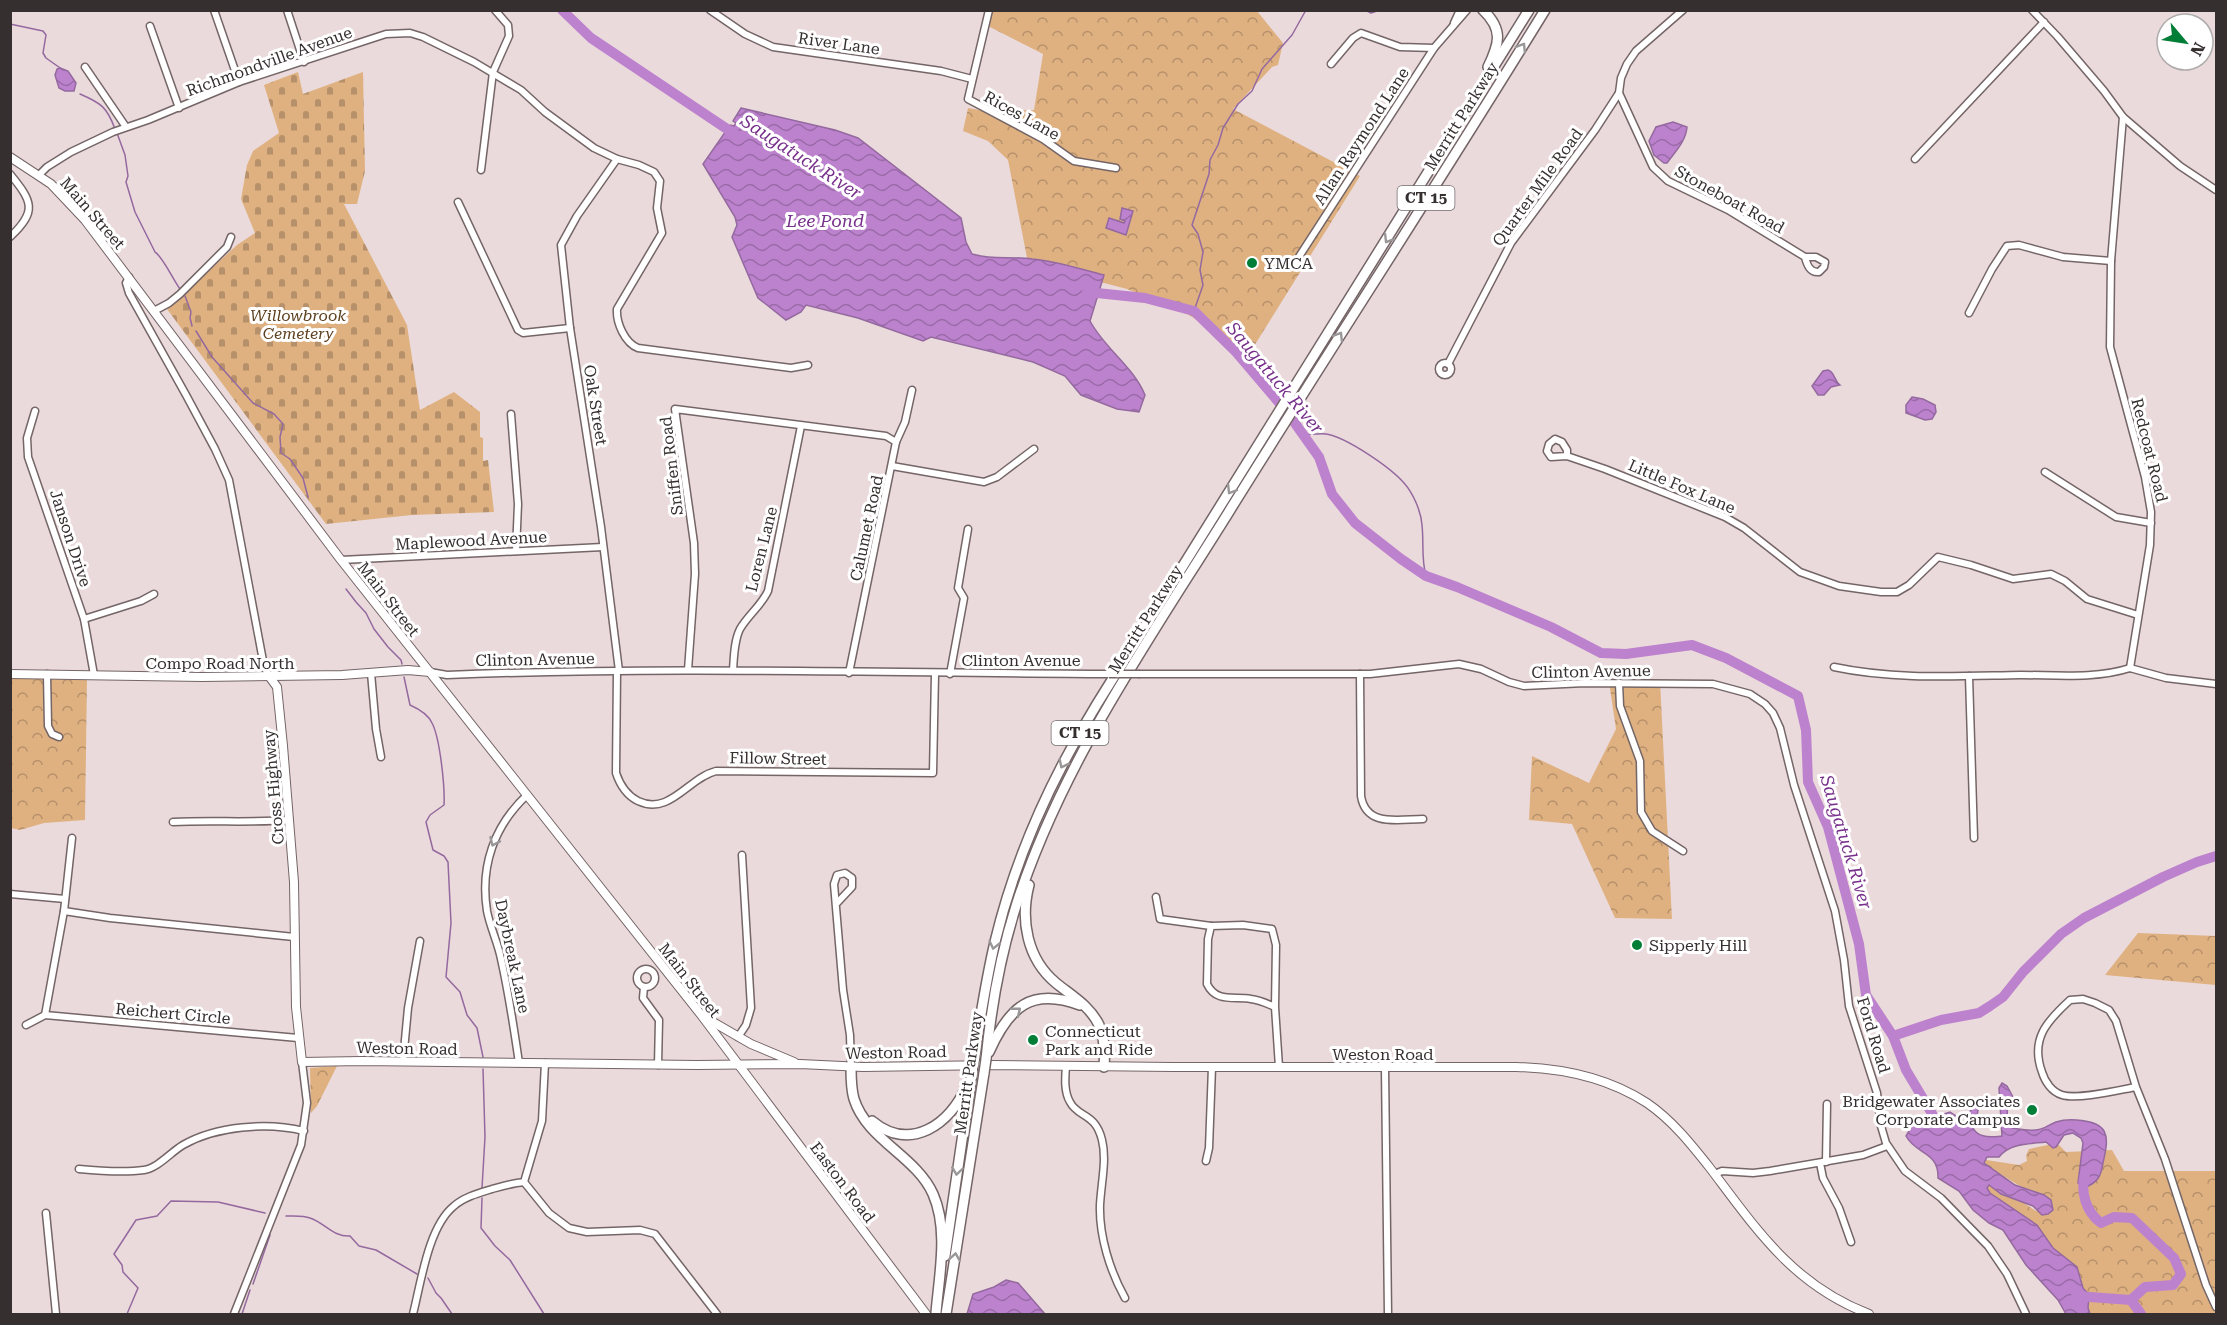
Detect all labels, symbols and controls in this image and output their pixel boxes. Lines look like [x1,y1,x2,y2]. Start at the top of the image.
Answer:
north arrow [2155,12,2215,72]
street label: Richmondville Avenue [184,23,355,100]
street label: River Lane [797,28,881,59]
text: N [2186,39,2209,59]
one-way arrow [1515,43,1526,54]
street label: Merritt Parkway [1420,58,1503,174]
street label: Allan Raymond Lane [1310,64,1413,209]
street label: Rices Lane [981,87,1063,144]
water label: Saugatuck River [736,109,866,204]
street label: Quarter Mile Road [1488,125,1586,250]
street label: Stoneboat Road [1672,161,1788,237]
street label: Main Street [56,173,129,253]
road number: CT 15 [1398,186,1454,210]
water label: Lee Pond [785,210,864,231]
one-way arrow [1384,233,1396,243]
place label: YMCA [1264,254,1314,273]
marker: YMCA [1245,256,1259,270]
park label: Willowbrook Cemetery [250,306,346,343]
water label: Saugatuck River [1222,317,1328,438]
one-way arrow [1332,332,1343,343]
street label: Oak Street [580,363,611,447]
street label: Redcoat Road [2127,396,2172,504]
street label: Sniffen Road [656,415,687,516]
street label: Little Fox Lane [1625,455,1738,518]
street label: Calumet Road [846,473,887,583]
one-way arrow [1227,484,1239,494]
street label: Janson Drive [46,487,95,589]
street label: Loren Lane [742,504,781,594]
street label: Maplewood Avenue [395,527,548,554]
street label: Main Street [354,558,424,640]
street label: Merritt Parkway [1104,561,1187,677]
street label: Clinton Avenue [475,649,595,670]
street label: Clinton Avenue [961,651,1081,670]
street label: Compo Road North [145,654,295,673]
street label: Clinton Avenue [1531,661,1651,682]
road number: CT 15 [1052,721,1108,745]
street label: Cross Highway [259,728,288,845]
street label: Fillow Street [729,748,827,769]
one-way arrow [1059,757,1070,768]
water label: Saugatuck River [1816,771,1877,912]
one-way arrow [489,836,501,847]
street label: Daybreak Lane [491,897,534,1015]
place label: Sipperly Hill [1649,936,1747,955]
marker: Sipperly Hill [1630,938,1644,952]
street label: Main Street [655,939,725,1021]
one-way arrow [989,940,1002,950]
street label: Ford Road [1853,995,1894,1076]
street label: Reichert Circle [115,999,232,1028]
one-way arrow [1010,1007,1021,1018]
street label: Merritt Parkway [950,1010,987,1136]
place label: Connecticut Park and Ride [1045,1022,1153,1059]
marker: Connecticut Park and Ride [1026,1033,1040,1047]
street label: Weston Road [356,1038,458,1059]
street label: Weston Road [845,1042,947,1063]
street label: Weston Road [1332,1045,1434,1064]
place label: Bridgewater Associates Corporate Campus [1842,1092,2020,1129]
marker: Bridgewater Associates Corporate Campus [2025,1103,2039,1117]
street label: Easton Road [806,1138,879,1226]
one-way arrow [952,1166,964,1176]
one-way arrow [949,1252,961,1261]

